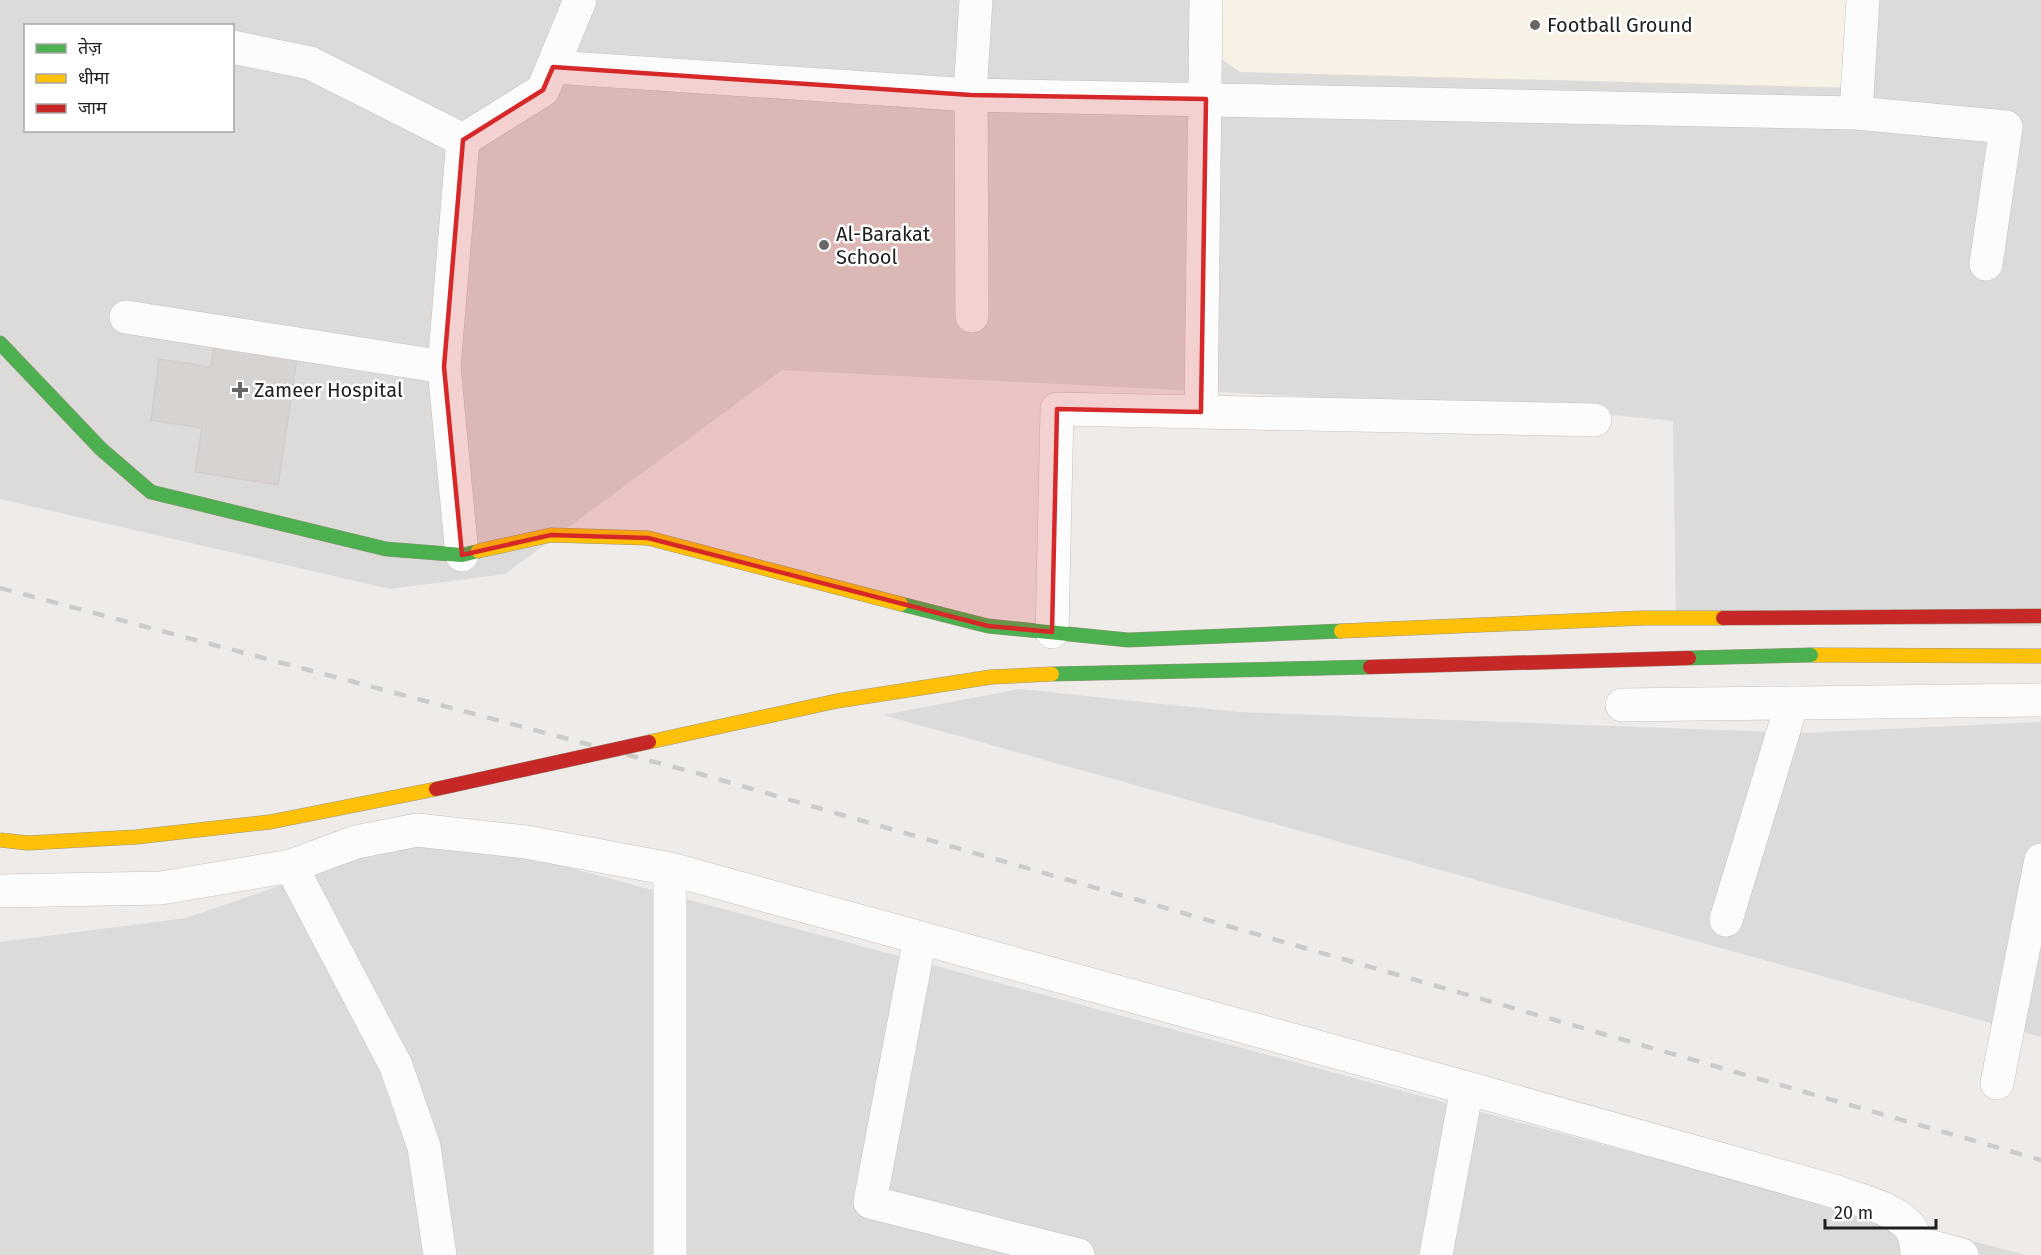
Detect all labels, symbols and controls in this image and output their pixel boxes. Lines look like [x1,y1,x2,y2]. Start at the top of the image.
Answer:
place label: Football Ground [1547,13,1693,37]
marker: Football Ground [1528,18,1542,32]
legend [24,24,234,132]
text: तेज़ [78,37,102,59]
text: धीमा [78,67,109,89]
text: जाम [78,97,108,119]
place label: Al-Barakat School [836,222,931,269]
marker: Al-Barakat School [817,238,831,252]
place label: Zameer Hospital [254,378,403,402]
marker: Zameer Hospital [231,381,249,399]
scale bar [1825,1192,1936,1230]
text: 20 m [1834,1202,1873,1224]

